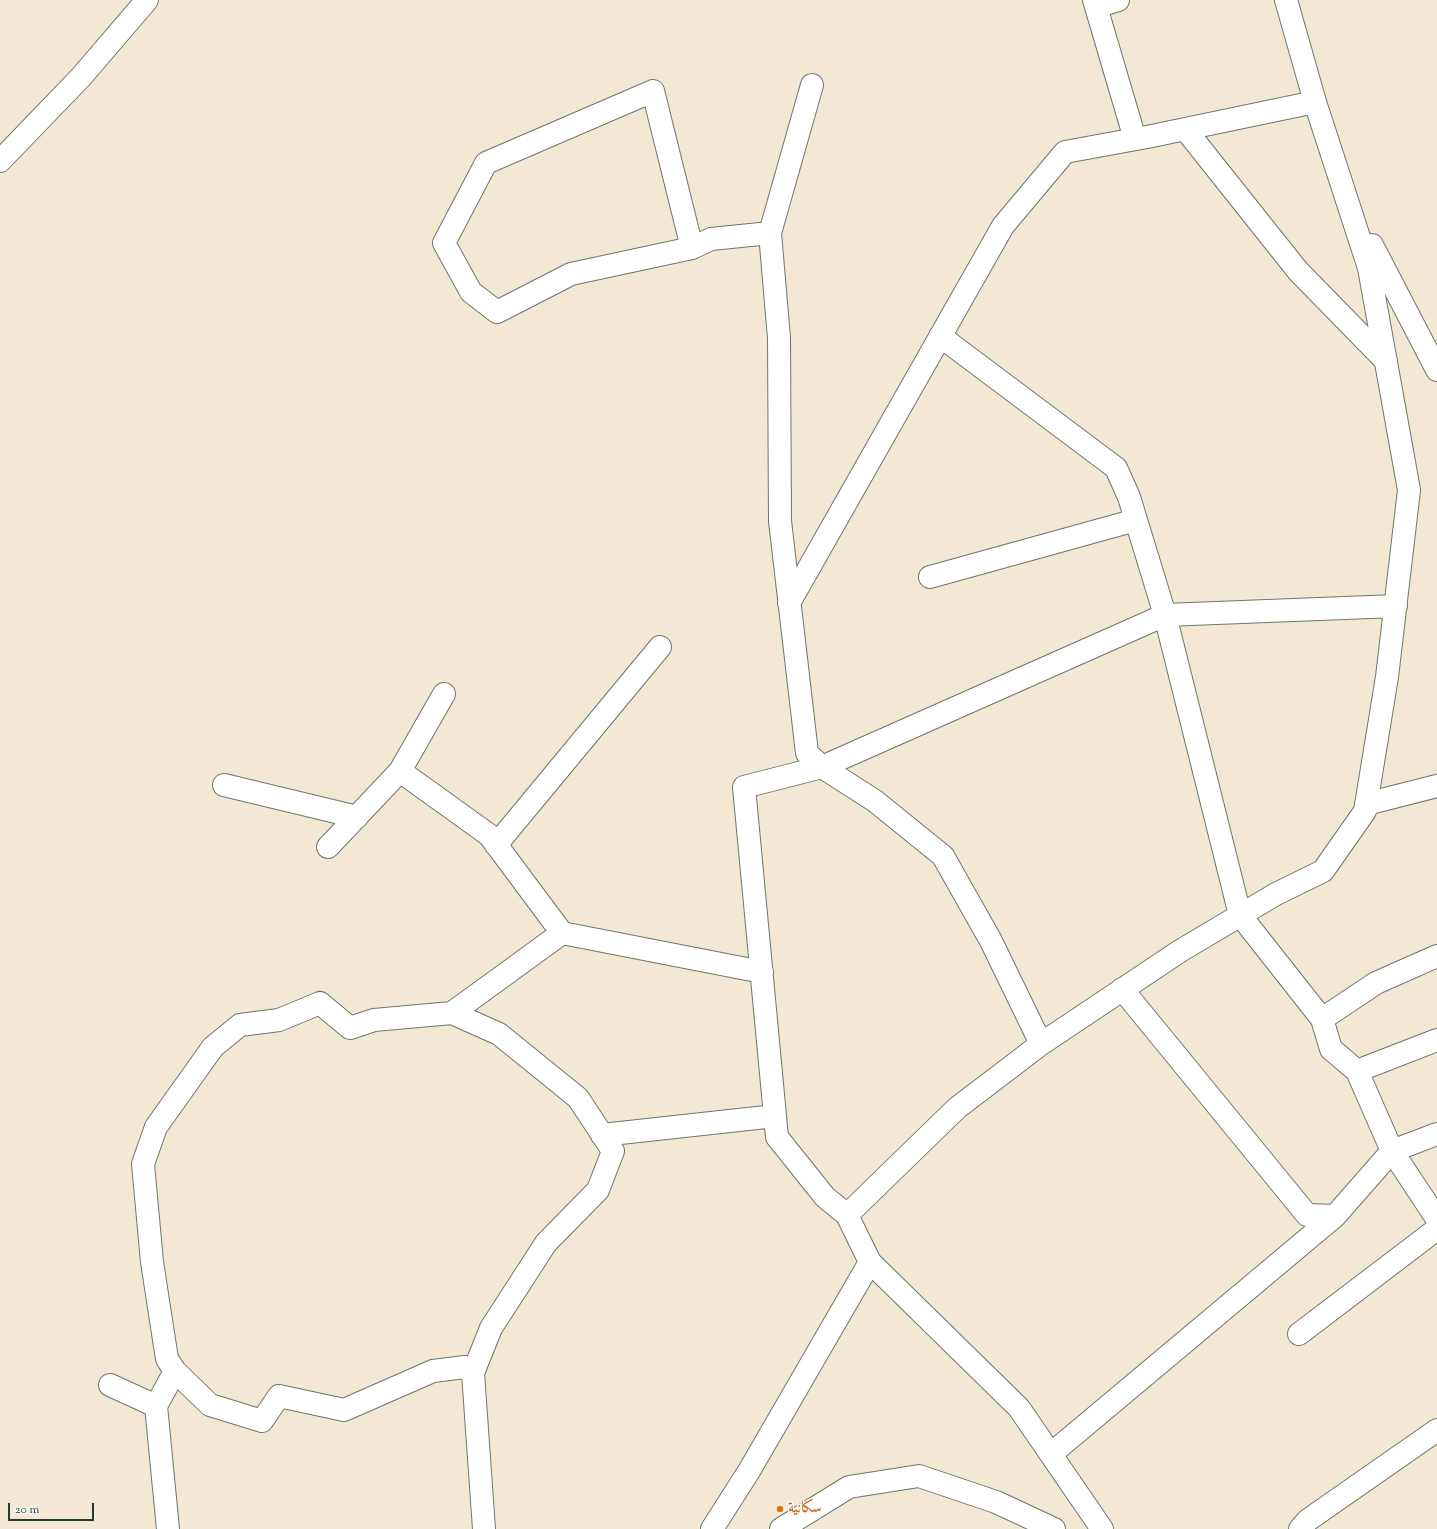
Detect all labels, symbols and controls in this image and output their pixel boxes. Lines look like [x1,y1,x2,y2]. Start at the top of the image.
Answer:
scale bar [10,1495,96,1521]
place label: سكانية [788,1499,822,1519]
text: 20 m [15,1501,39,1519]
marker: سكانية [775,1504,785,1514]

